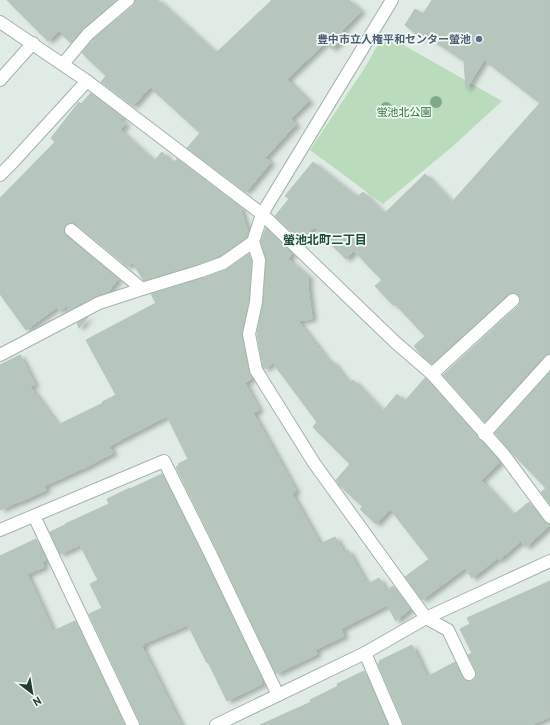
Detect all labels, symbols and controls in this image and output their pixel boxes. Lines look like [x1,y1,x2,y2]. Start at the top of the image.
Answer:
place label: 豊中市立人権平和センター螢池 [317,32,471,46]
marker: 豊中市立人権平和センター螢池 [474,34,484,44]
park label: 蛍池北公園 [377,105,432,119]
district label: 螢池北町二丁目 [283,232,367,247]
north arrow [12,673,52,713]
text: N [30,694,44,709]

